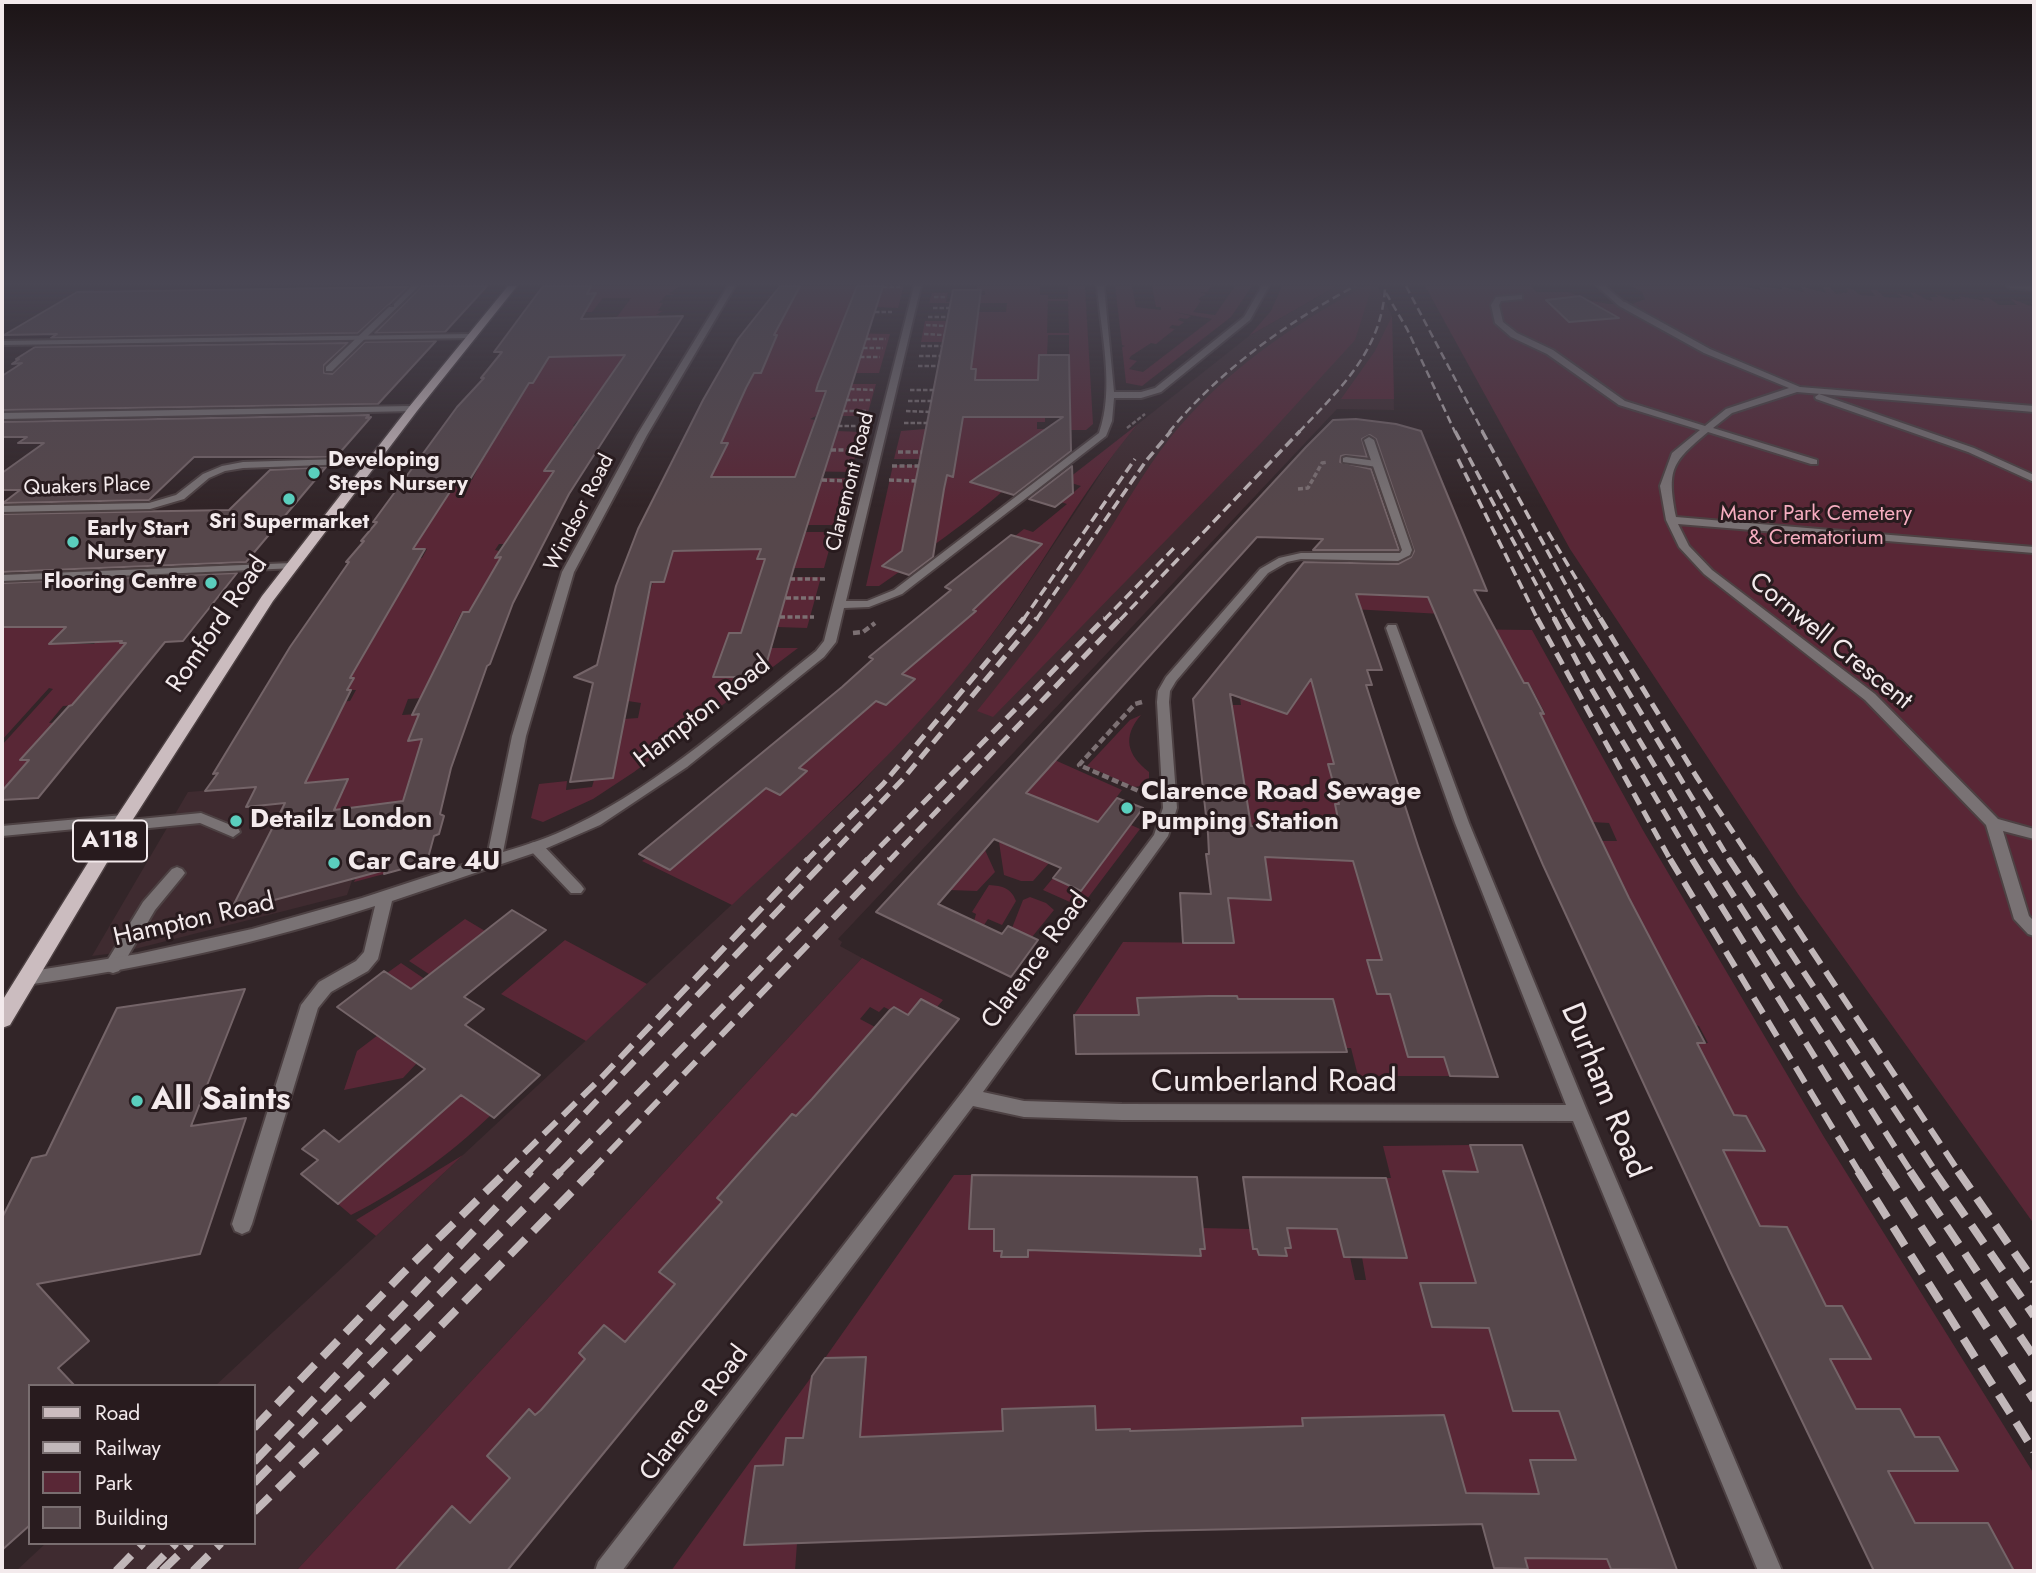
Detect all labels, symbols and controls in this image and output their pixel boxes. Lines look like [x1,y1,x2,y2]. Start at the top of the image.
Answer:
street label: Claremont Road [822,410,880,554]
place label: Developing Steps Nursery [328,448,468,498]
street label: Windsor Road [540,450,620,576]
marker: Developing Steps Nursery [306,465,322,481]
street label: Quakers Place [23,472,151,502]
marker: Sri Supermarket [281,491,297,507]
park label: Manor Park Cemetery & Crematorium [1720,502,1912,552]
place label: Sri Supermarket [209,510,369,536]
place label: Early Start Nursery [87,517,189,567]
marker: Early Start Nursery [65,534,81,550]
street label: Romford Road [161,551,275,699]
street label: Cornwell Crescent [1742,567,1918,717]
place label: Flooring Centre [43,570,197,596]
marker: Flooring Centre [203,575,219,591]
street label: Hampton Road [629,650,777,776]
place label: Clarence Road Sewage Pumping Station [1141,777,1421,838]
marker: Clarence Road Sewage Pumping Station [1119,800,1135,816]
place label: Detailz London [250,805,432,837]
marker: Detailz London [228,813,244,829]
road number: A118 [73,820,147,862]
place label: Car Care 4U [348,847,500,879]
marker: Car Care 4U [326,855,342,871]
street label: Clarence Road [976,886,1096,1036]
street label: Hampton Road [111,887,277,955]
street label: Durham Road [1550,998,1656,1184]
street label: Cumberland Road [1151,1064,1397,1102]
place label: All Saints [151,1082,291,1120]
marker: All Saints [129,1093,145,1109]
street label: Clarence Road [634,1340,756,1488]
legend [28,1384,256,1545]
text: Road [95,1398,140,1428]
text: Railway [95,1433,161,1463]
text: Park [95,1468,132,1498]
text: Building [95,1503,168,1533]

